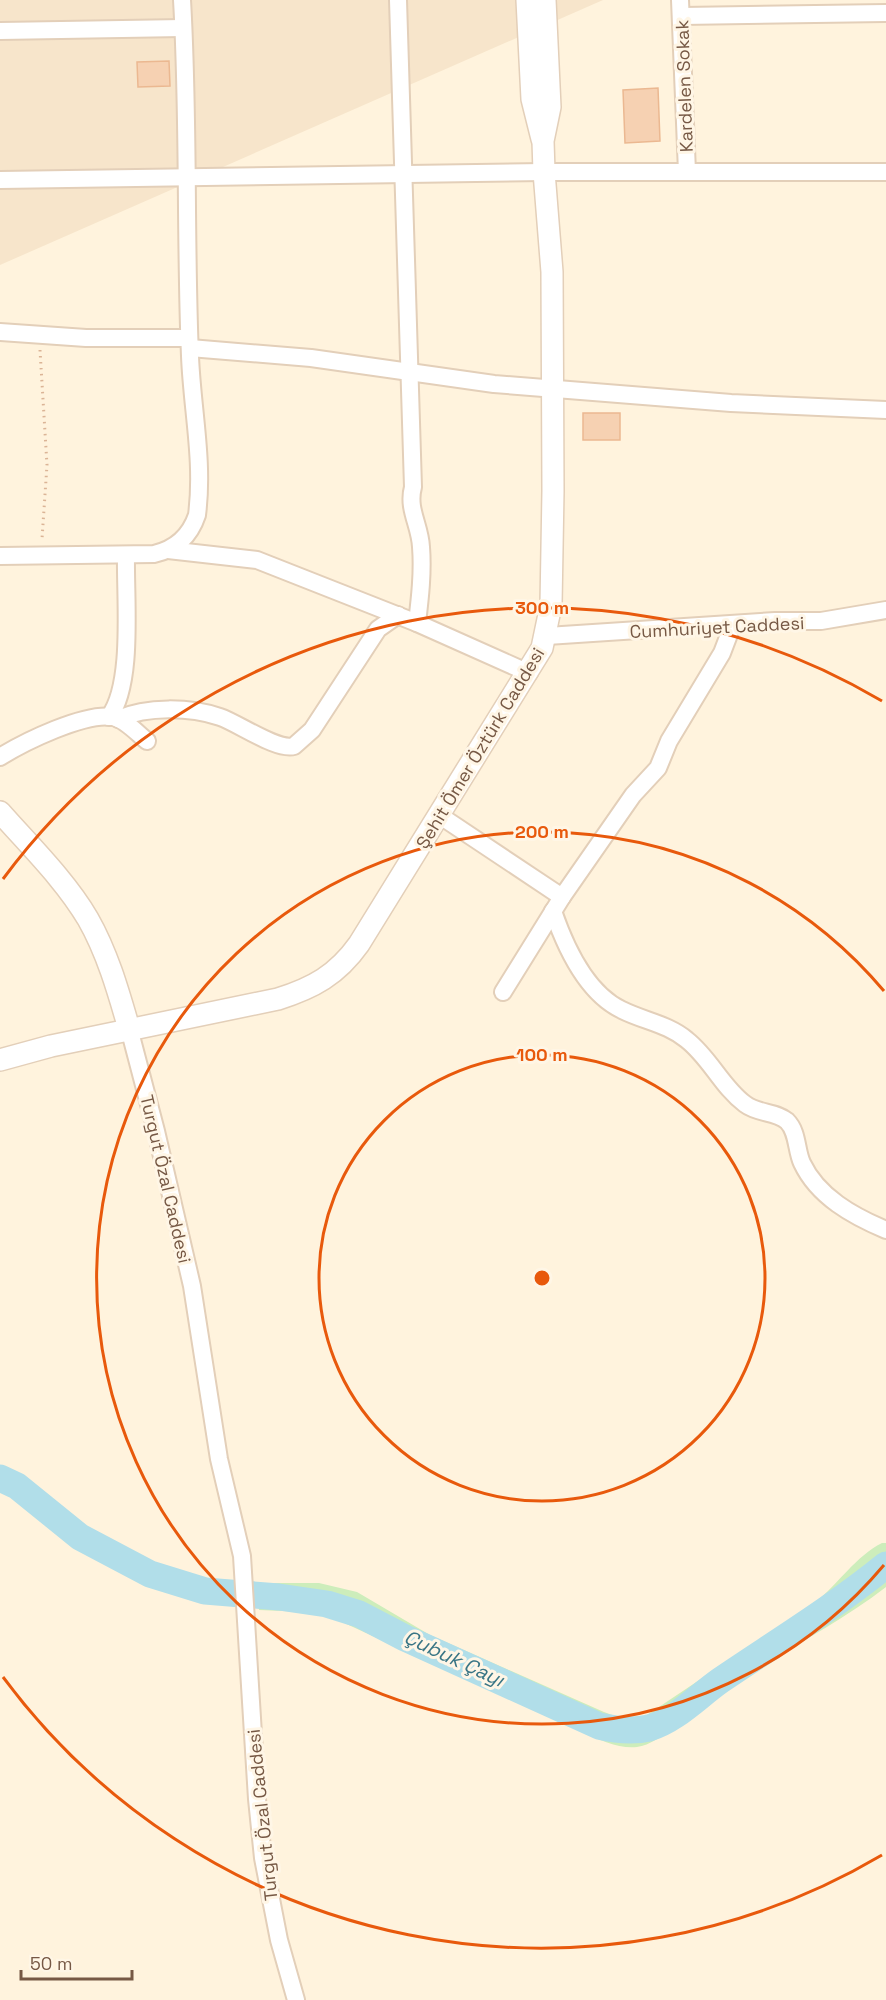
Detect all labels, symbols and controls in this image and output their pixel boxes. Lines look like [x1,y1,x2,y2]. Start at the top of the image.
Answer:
street label: Kardelen Sokak [670,19,698,153]
text: 300 m [515,596,569,619]
street label: Cumhuriyet Caddesi [629,611,805,643]
street label: Şehit Ömer Öztürk Caddesi [411,643,549,853]
text: 200 m [515,820,569,843]
text: 100 m [516,1043,568,1066]
street label: Turgut Özal Caddesi [135,1092,197,1266]
centre of rings [532,1268,552,1288]
water label: Çubuk Çayı [400,1624,509,1693]
street label: Turgut Özal Caddesi [242,1728,282,1902]
scale bar [21,1943,132,1981]
text: 50 m [30,1952,72,1975]

